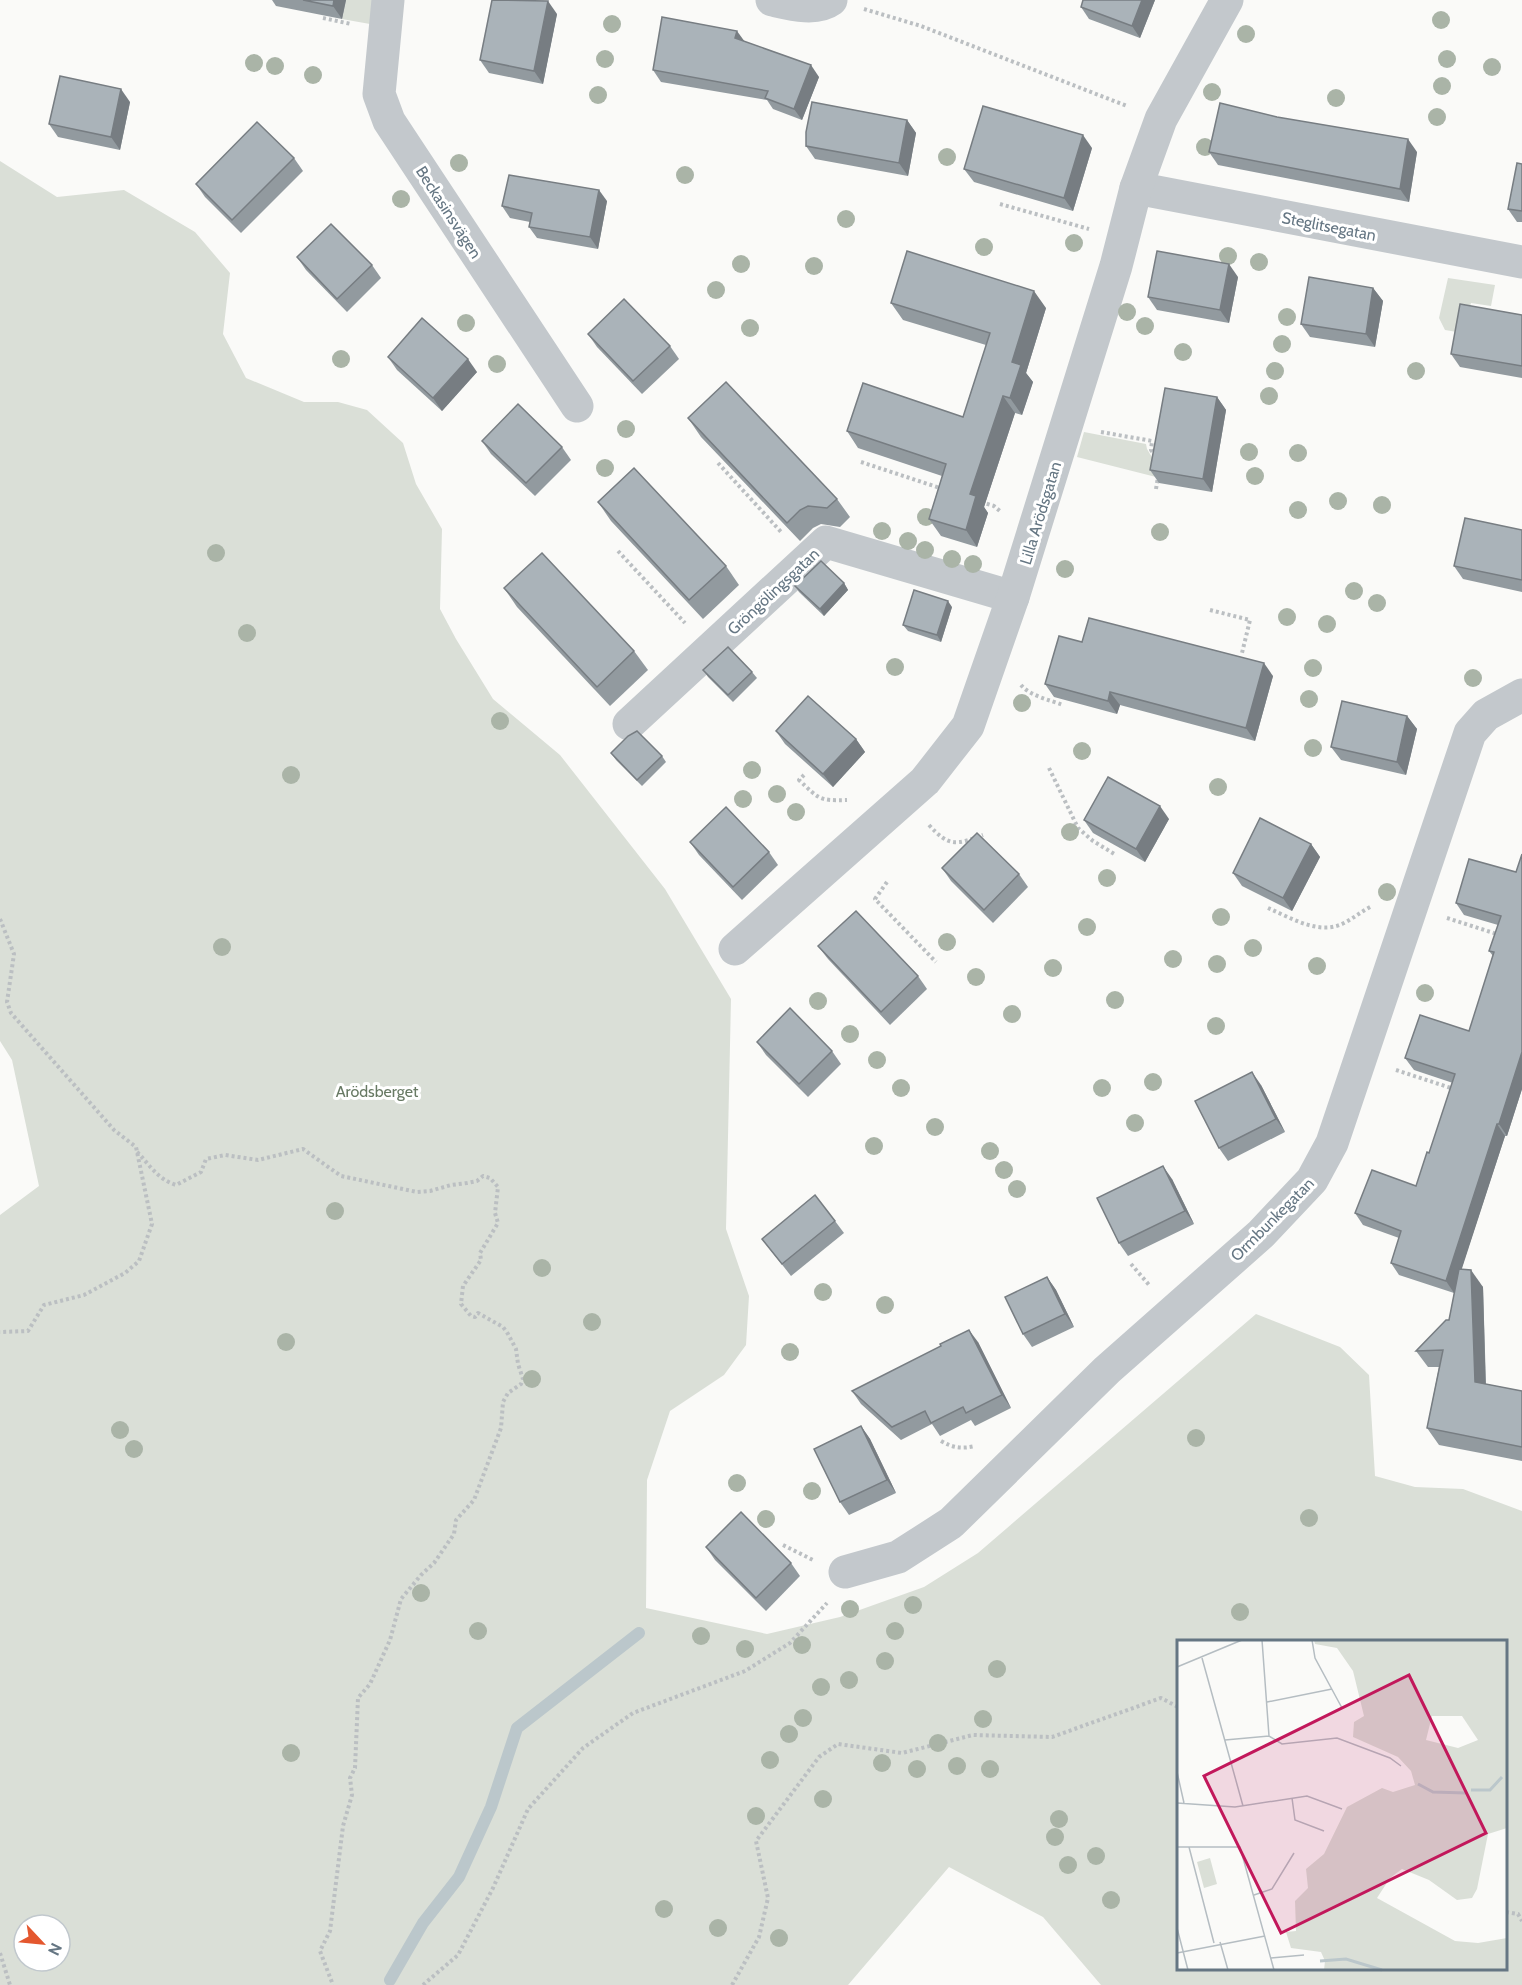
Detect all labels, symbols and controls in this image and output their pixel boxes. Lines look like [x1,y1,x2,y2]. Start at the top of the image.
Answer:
street label: Beckasinsvägen [412,163,485,262]
street label: Steglitsegatan [1280,208,1378,245]
street label: Lilla Arödsgatan [1016,459,1065,567]
street label: Gröngölingsgatan [724,544,823,639]
park label: Arödsberget [336,1082,419,1101]
street label: Ormbunkegatan [1227,1174,1318,1265]
inset map [1177,1640,1507,1970]
north arrow [12,1913,72,1973]
text: N [44,1940,66,1959]

